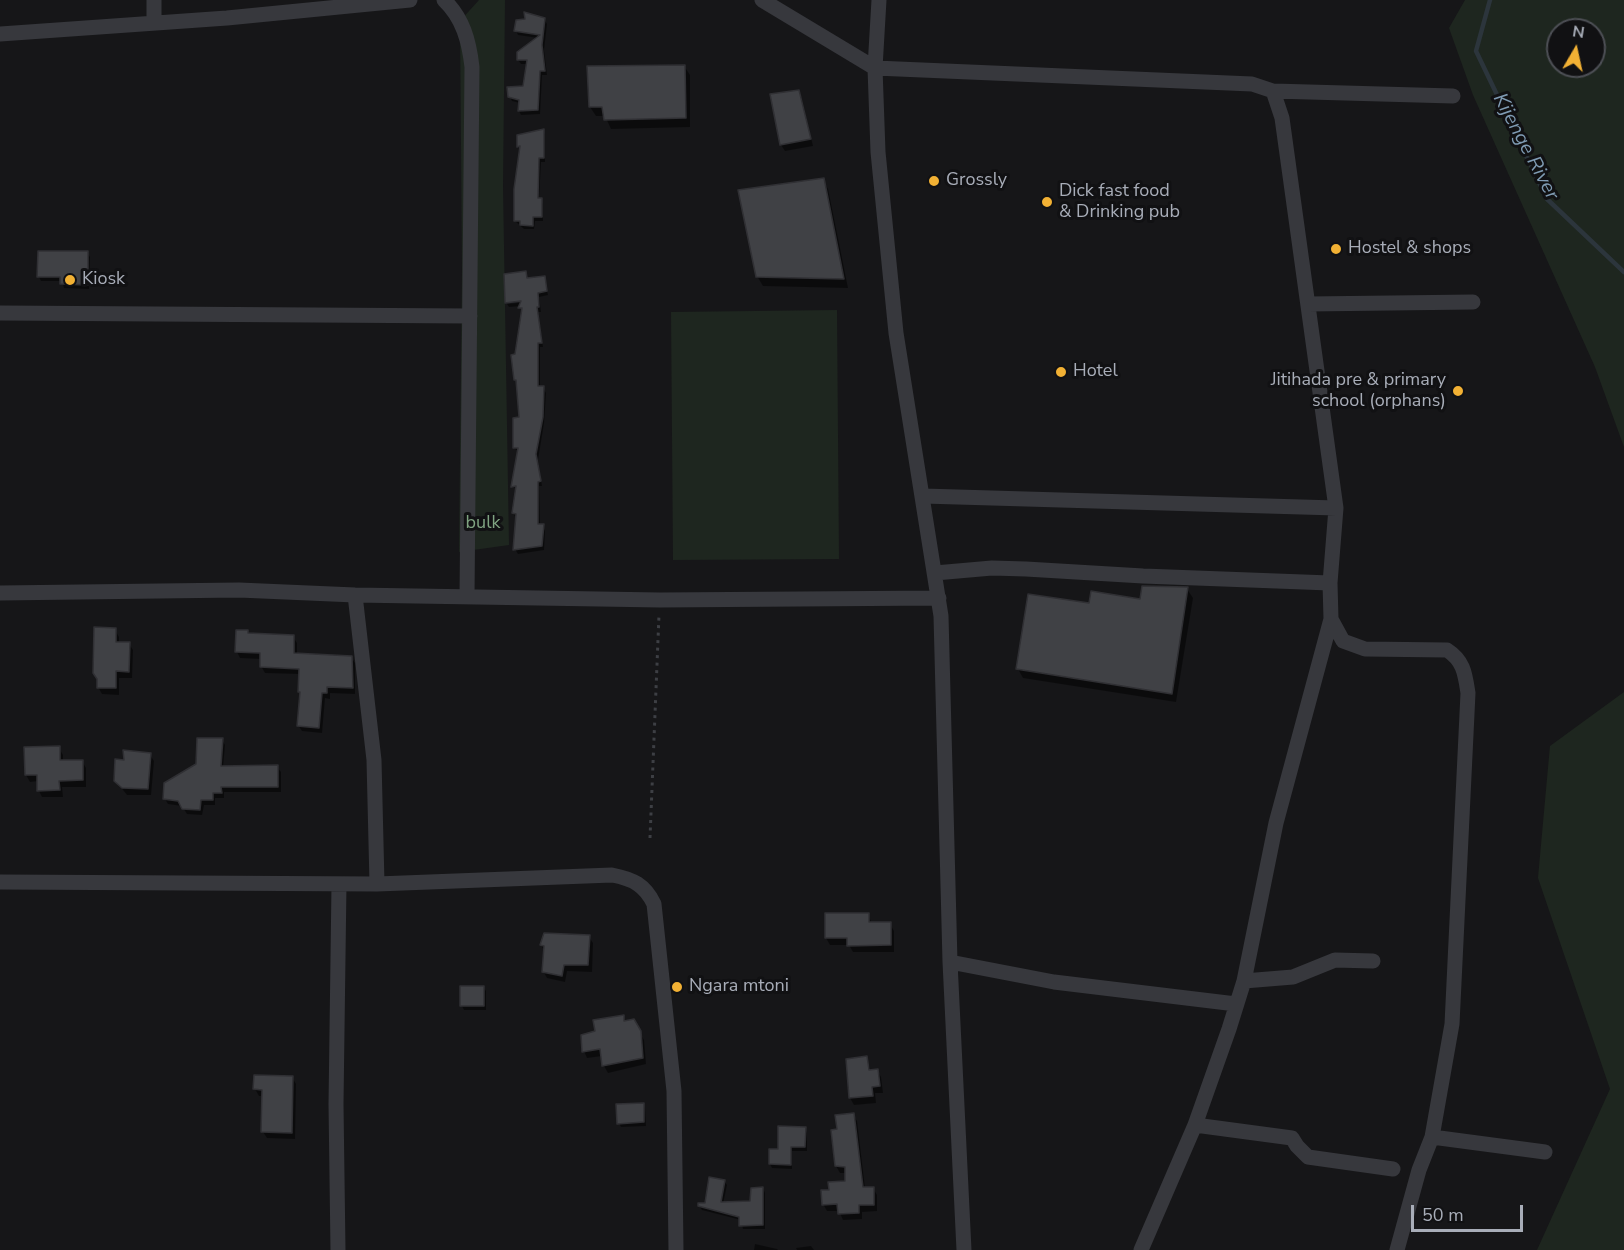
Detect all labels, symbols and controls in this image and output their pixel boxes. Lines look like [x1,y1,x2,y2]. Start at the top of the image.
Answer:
north arrow [1546,18,1606,78]
text: N [1571,20,1586,44]
water label: Kijenge River [1487,90,1563,204]
place label: Grossly [946,170,1007,192]
marker: Grossly [927,174,941,188]
place label: Dick fast food & Drinking pub [1059,181,1180,224]
marker: Dick fast food & Drinking pub [1040,195,1054,209]
place label: Hostel & shops [1348,238,1471,260]
marker: Hostel & shops [1329,242,1343,256]
place label: Kiosk [82,269,125,291]
marker: Kiosk [63,273,77,287]
place label: Hotel [1073,361,1118,383]
marker: Hotel [1054,365,1068,379]
place label: Jitihada pre & primary school (orphans) [1271,370,1446,412]
marker: Jitihada pre & primary school (orphans) [1451,384,1465,398]
park label: bulk [466,513,500,535]
place label: Ngara mtoni [689,976,789,998]
marker: Ngara mtoni [670,980,684,994]
scale bar [1414,1193,1526,1231]
text: 50 m [1422,1203,1464,1227]

